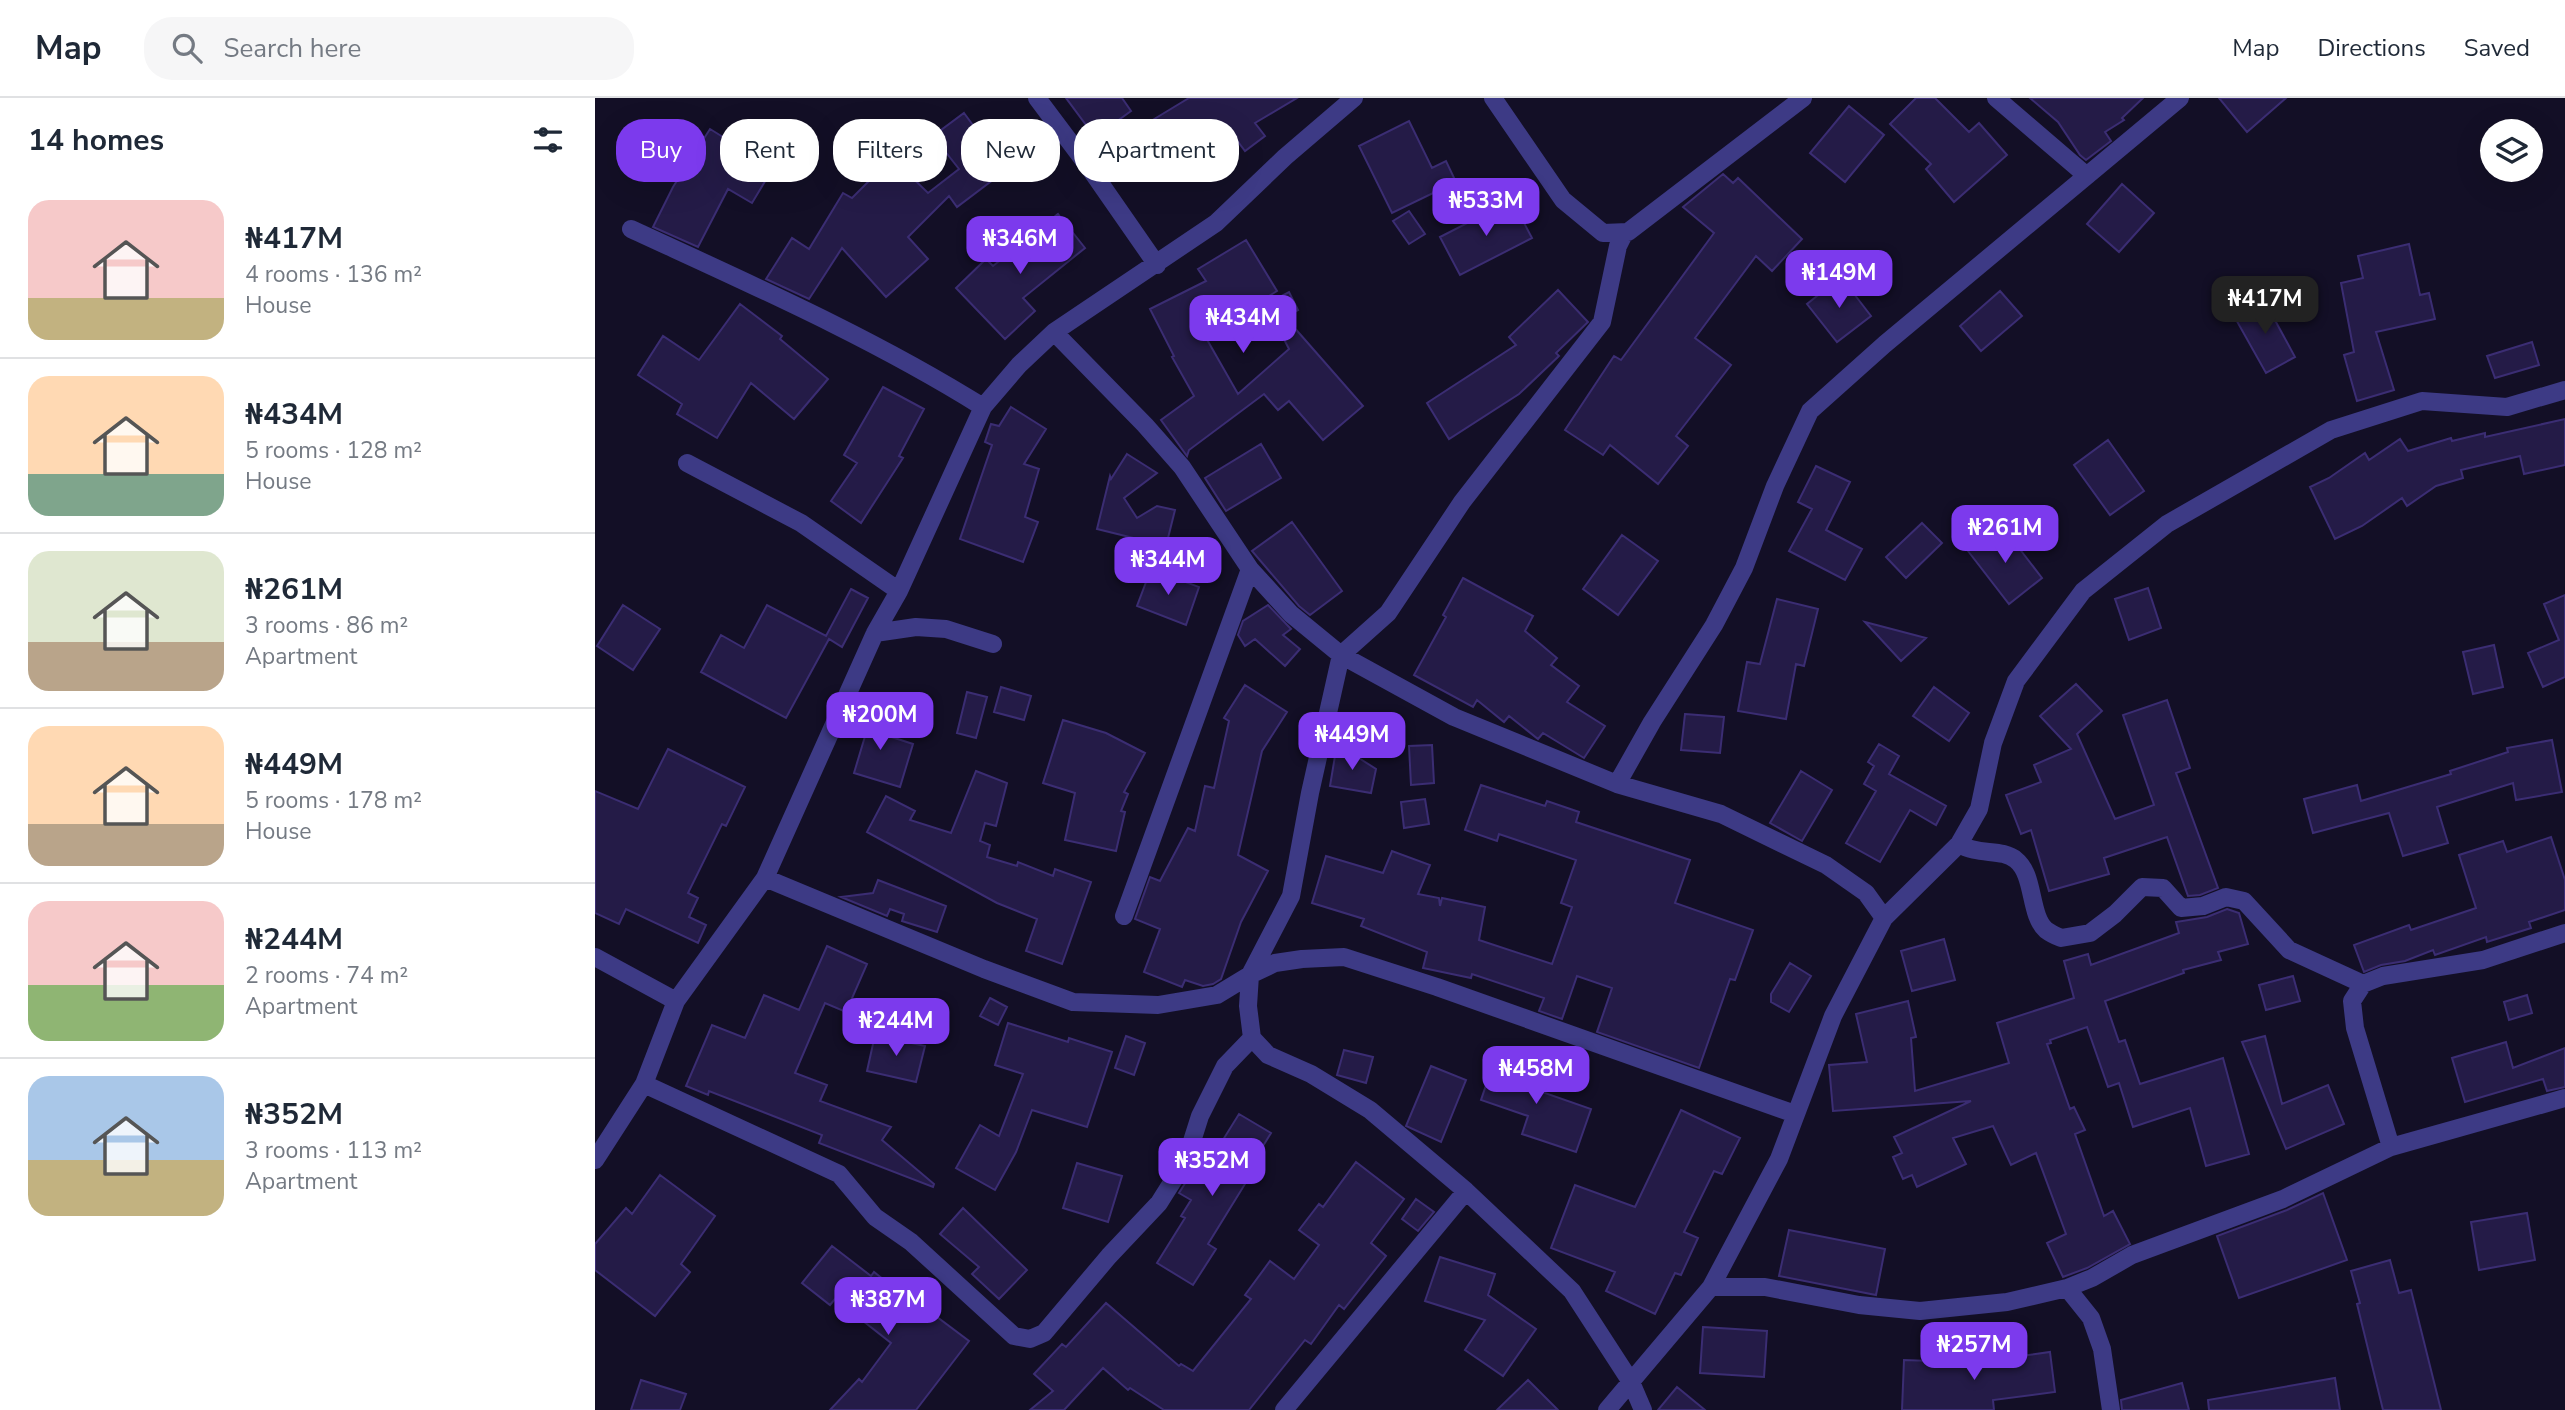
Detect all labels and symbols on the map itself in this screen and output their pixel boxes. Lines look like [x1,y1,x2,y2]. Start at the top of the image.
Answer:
pin: ₦533M [1437,178,1535,238]
pin: ₦346M [971,216,1069,276]
pin: ₦149M [1790,250,1888,310]
pin: ₦417M [2216,276,2314,336]
pin: ₦434M [1194,296,1292,355]
pin: ₦261M [1956,505,2054,565]
pin: ₦344M [1119,538,1217,597]
pin: ₦200M [831,692,929,752]
pin: ₦449M [1303,712,1401,772]
pin: ₦244M [847,998,945,1058]
pin: ₦458M [1487,1046,1585,1106]
pin: ₦352M [1163,1138,1261,1198]
pin: ₦387M [839,1278,937,1337]
pin: ₦257M [1925,1322,2023,1382]

